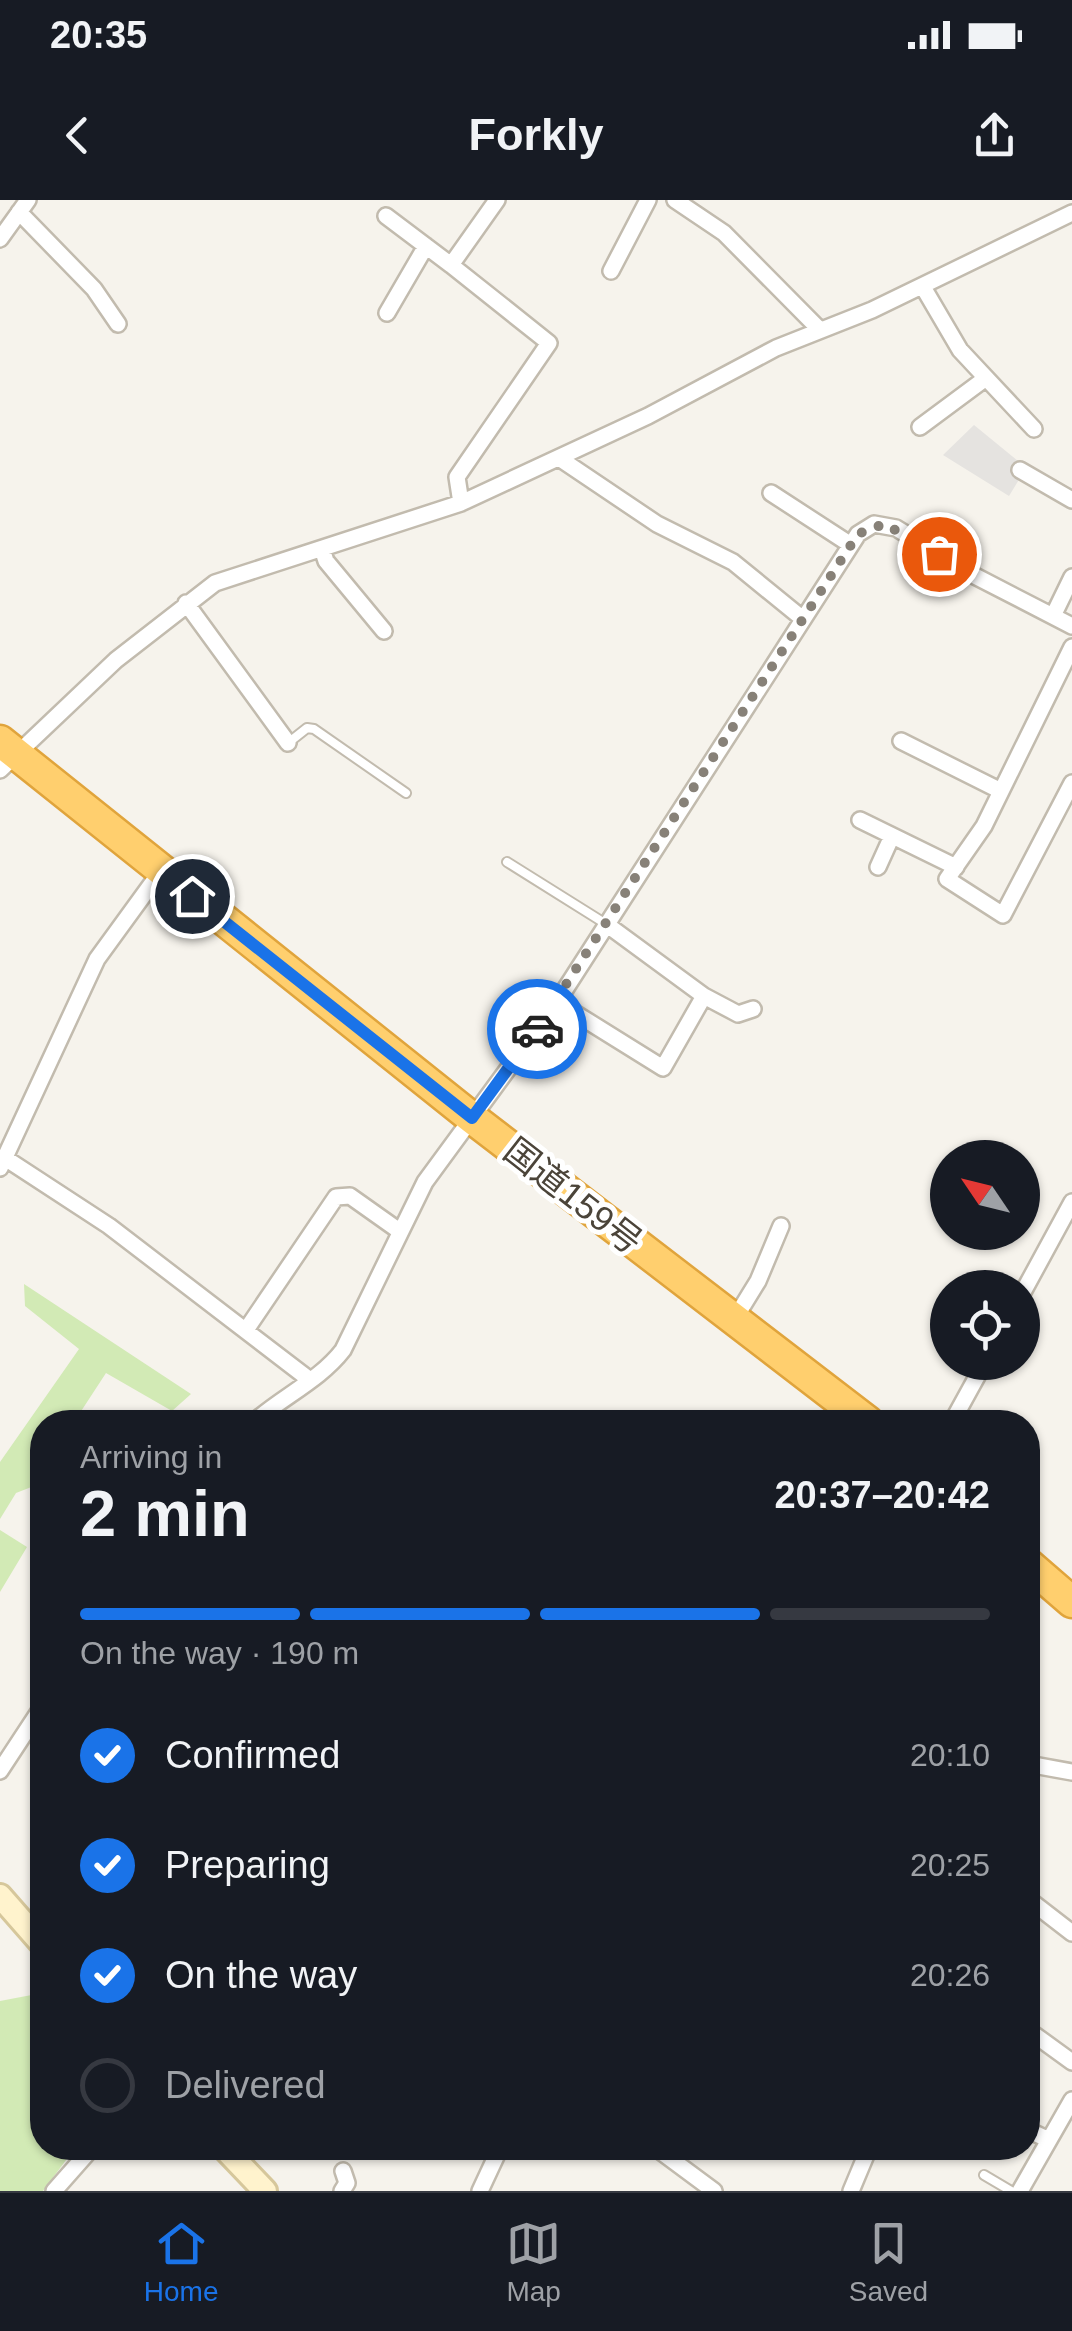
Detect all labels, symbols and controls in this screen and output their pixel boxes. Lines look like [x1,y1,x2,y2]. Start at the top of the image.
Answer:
text: 20:35 [50,14,147,56]
icon: back [50,108,105,163]
icon: share [967,108,1022,163]
text: Forkly [468,109,604,160]
pin [897,512,982,597]
icon: bag [912,527,967,582]
pin [150,854,235,939]
icon: home [165,869,220,924]
courier [487,979,587,1079]
icon: car [510,1002,565,1057]
street label: 国道159号 [497,1130,650,1261]
north arrow [930,1140,1040,1250]
map controls [930,1140,1040,1380]
button: locate [930,1270,1040,1380]
text: Arriving in [80,1439,222,1475]
text: 20:37–20:42 [774,1474,990,1516]
text: 2 min [80,1477,250,1550]
text: On the way · 190 m [80,1635,359,1671]
icon: check [80,1728,135,1783]
text: Confirmed [165,1734,340,1776]
text: 20:10 [910,1737,990,1773]
icon: check [80,1838,135,1893]
text: Preparing [165,1844,330,1886]
text: 20:25 [910,1847,990,1883]
icon: check [80,1948,135,2003]
text: On the way [165,1954,357,1996]
text: 20:26 [910,1957,990,1993]
text: Delivered [165,2064,326,2106]
tab: Home [144,2216,219,2308]
tab: Map [506,2216,561,2308]
tab: Saved [849,2216,928,2308]

